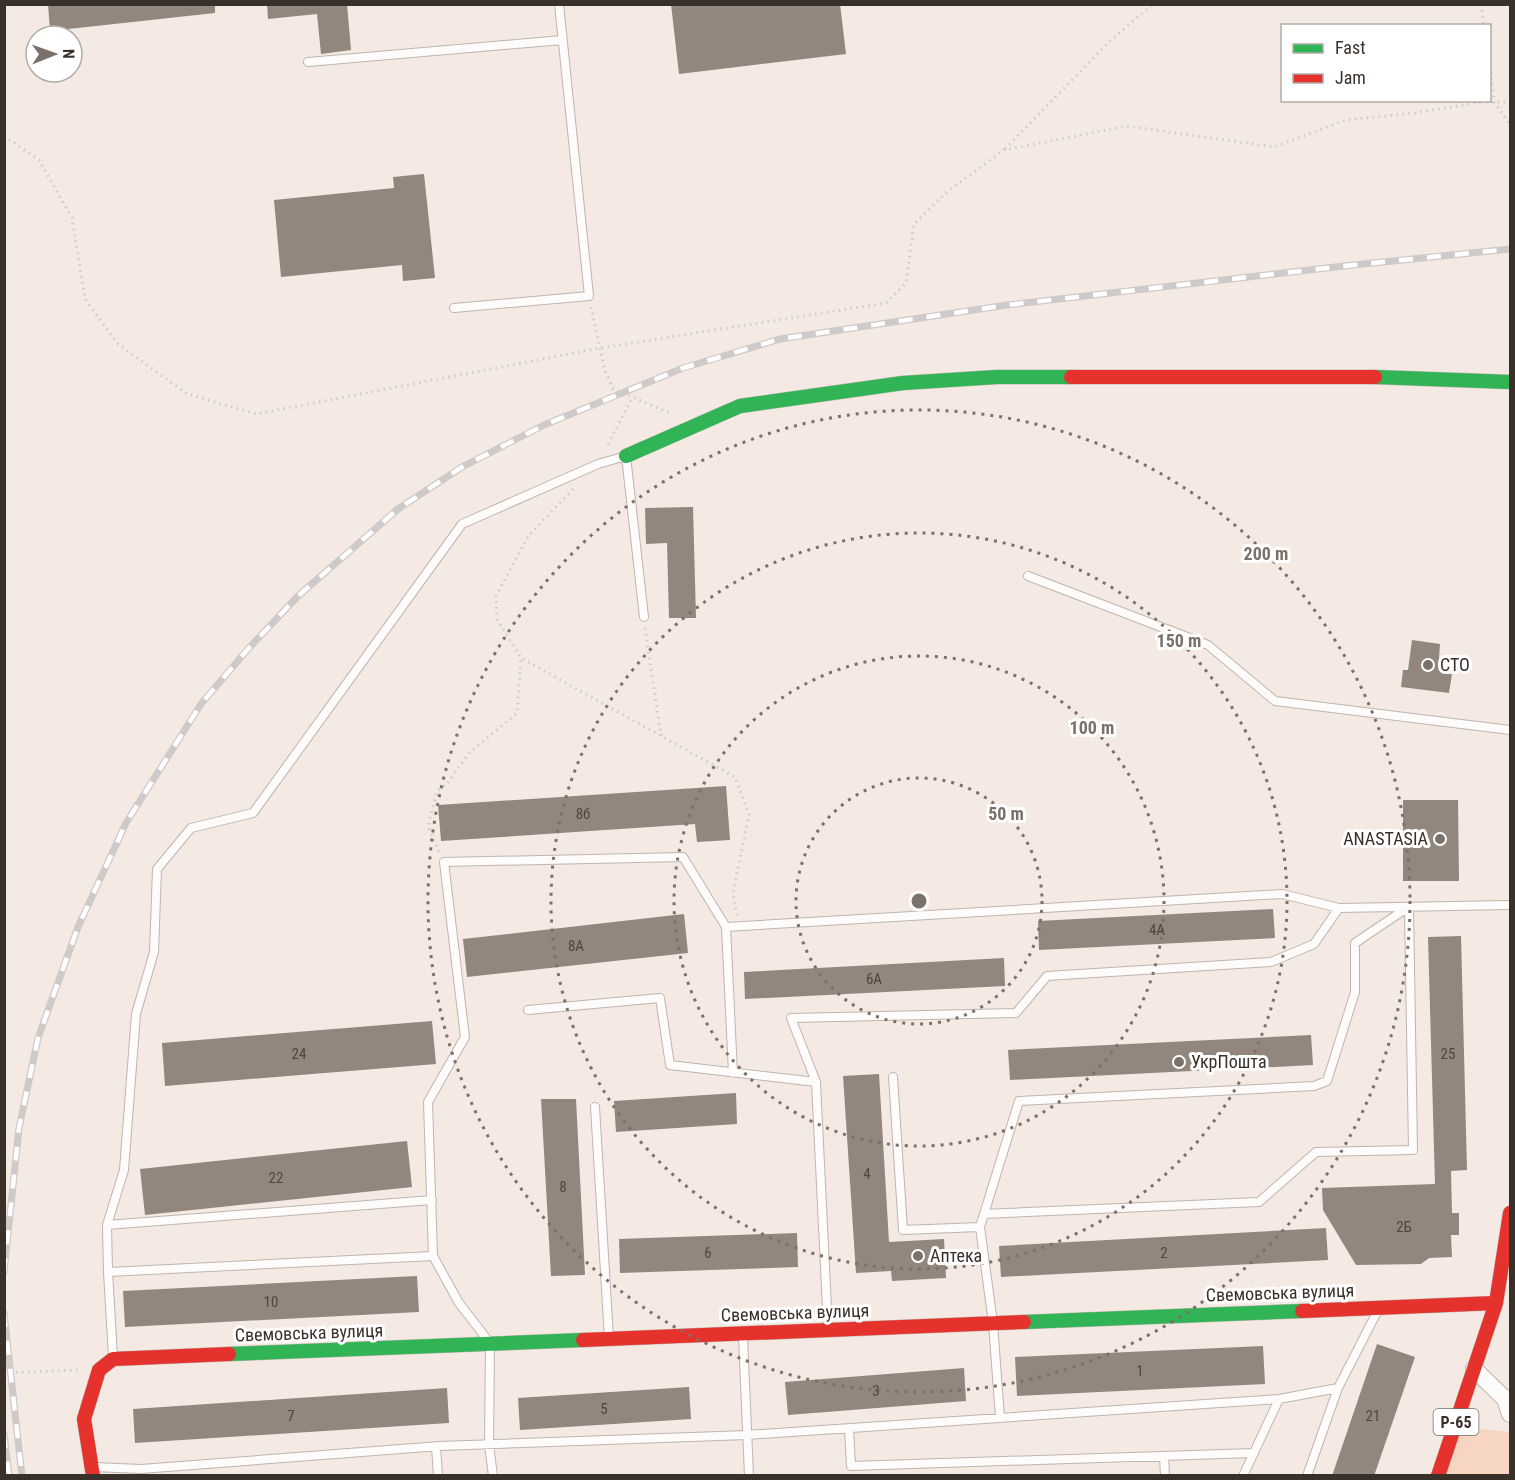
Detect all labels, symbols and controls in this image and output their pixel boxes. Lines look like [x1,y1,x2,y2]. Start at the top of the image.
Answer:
north arrow [24,24,84,84]
legend [1281,24,1491,102]
text: Fast [1335,37,1366,58]
text: N [59,49,78,59]
text: Jam [1335,67,1366,88]
text: 200 m [1244,543,1288,564]
text: 150 m [1157,630,1201,651]
place label: СТО [1440,654,1470,675]
marker: СТО [1421,658,1435,672]
text: 100 m [1070,717,1114,738]
text: 50 m [988,803,1024,824]
house number: 8б [576,805,590,823]
place label: ANASTASIA [1343,828,1429,849]
marker: ANASTASIA [1433,832,1447,846]
centre of rings [909,891,929,911]
house number: 4А [1149,921,1165,939]
house number: 8А [568,937,584,955]
house number: 6А [866,970,882,988]
house number: 24 [292,1045,306,1063]
house number: 25 [1441,1045,1455,1063]
place label: УкрПошта [1191,1051,1267,1072]
marker: УкрПошта [1172,1055,1186,1069]
house number: 4 [863,1165,871,1183]
house number: 22 [269,1169,283,1187]
house number: 8 [559,1178,567,1196]
house number: 2Б [1396,1218,1412,1236]
house number: 6 [704,1244,712,1262]
house number: 2 [1160,1244,1168,1262]
place label: Аптека [930,1245,982,1266]
marker: Аптека [911,1249,925,1263]
street label: Свемовська вулиця [1205,1279,1355,1306]
house number: 10 [264,1293,278,1311]
street label: Свемовська вулиця [720,1299,870,1326]
street label: Свемовська вулиця [234,1319,384,1346]
house number: 1 [1136,1362,1144,1380]
house number: 3 [872,1382,880,1400]
house number: 5 [600,1400,608,1418]
house number: 7 [287,1407,295,1425]
house number: 21 [1366,1407,1380,1425]
road number: Р-65 [1434,1409,1478,1435]

